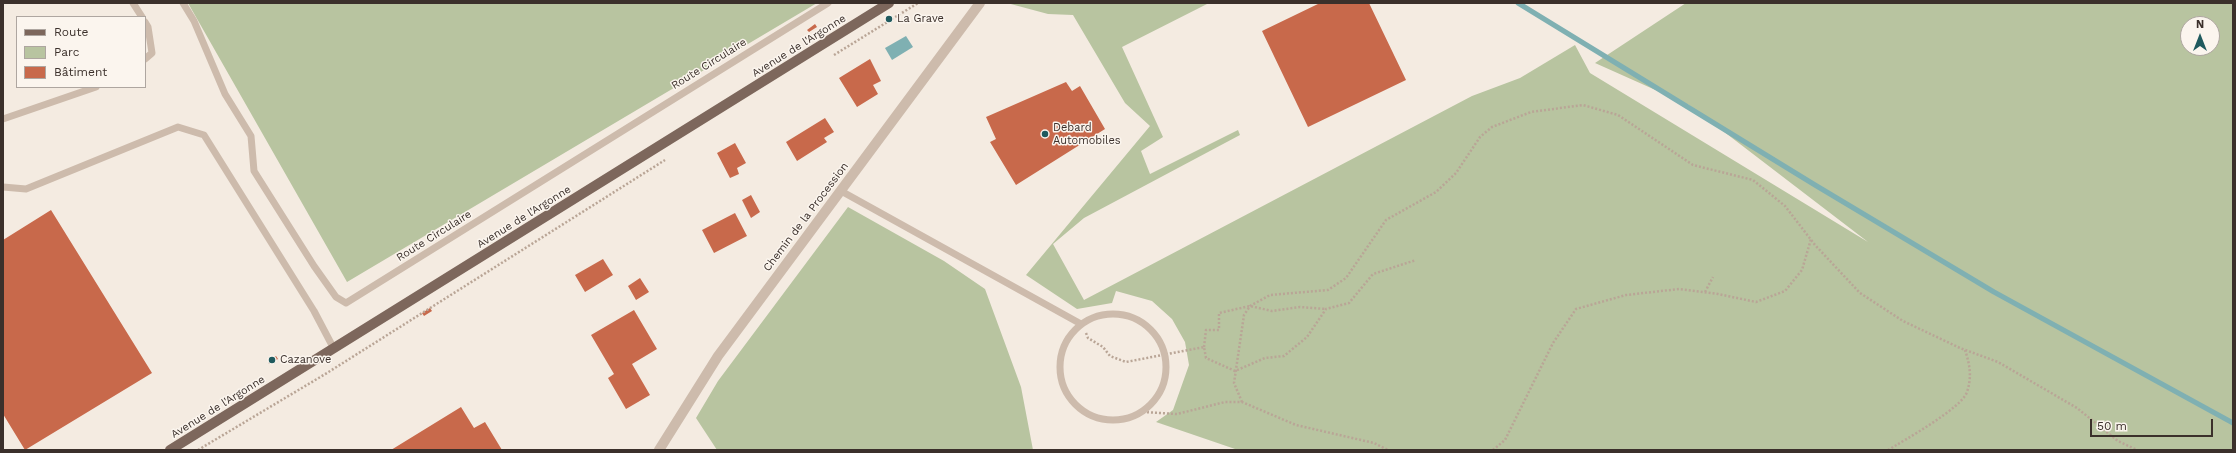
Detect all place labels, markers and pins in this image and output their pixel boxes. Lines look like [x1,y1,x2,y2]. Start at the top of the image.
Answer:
place label: La Grave [897,12,944,26]
marker: La Grave [884,14,894,24]
place label: Debard Automobiles [1053,121,1121,147]
marker: Debard Automobiles [1040,129,1050,139]
place label: Cazanove [280,353,331,367]
marker: Cazanove [267,355,277,365]

